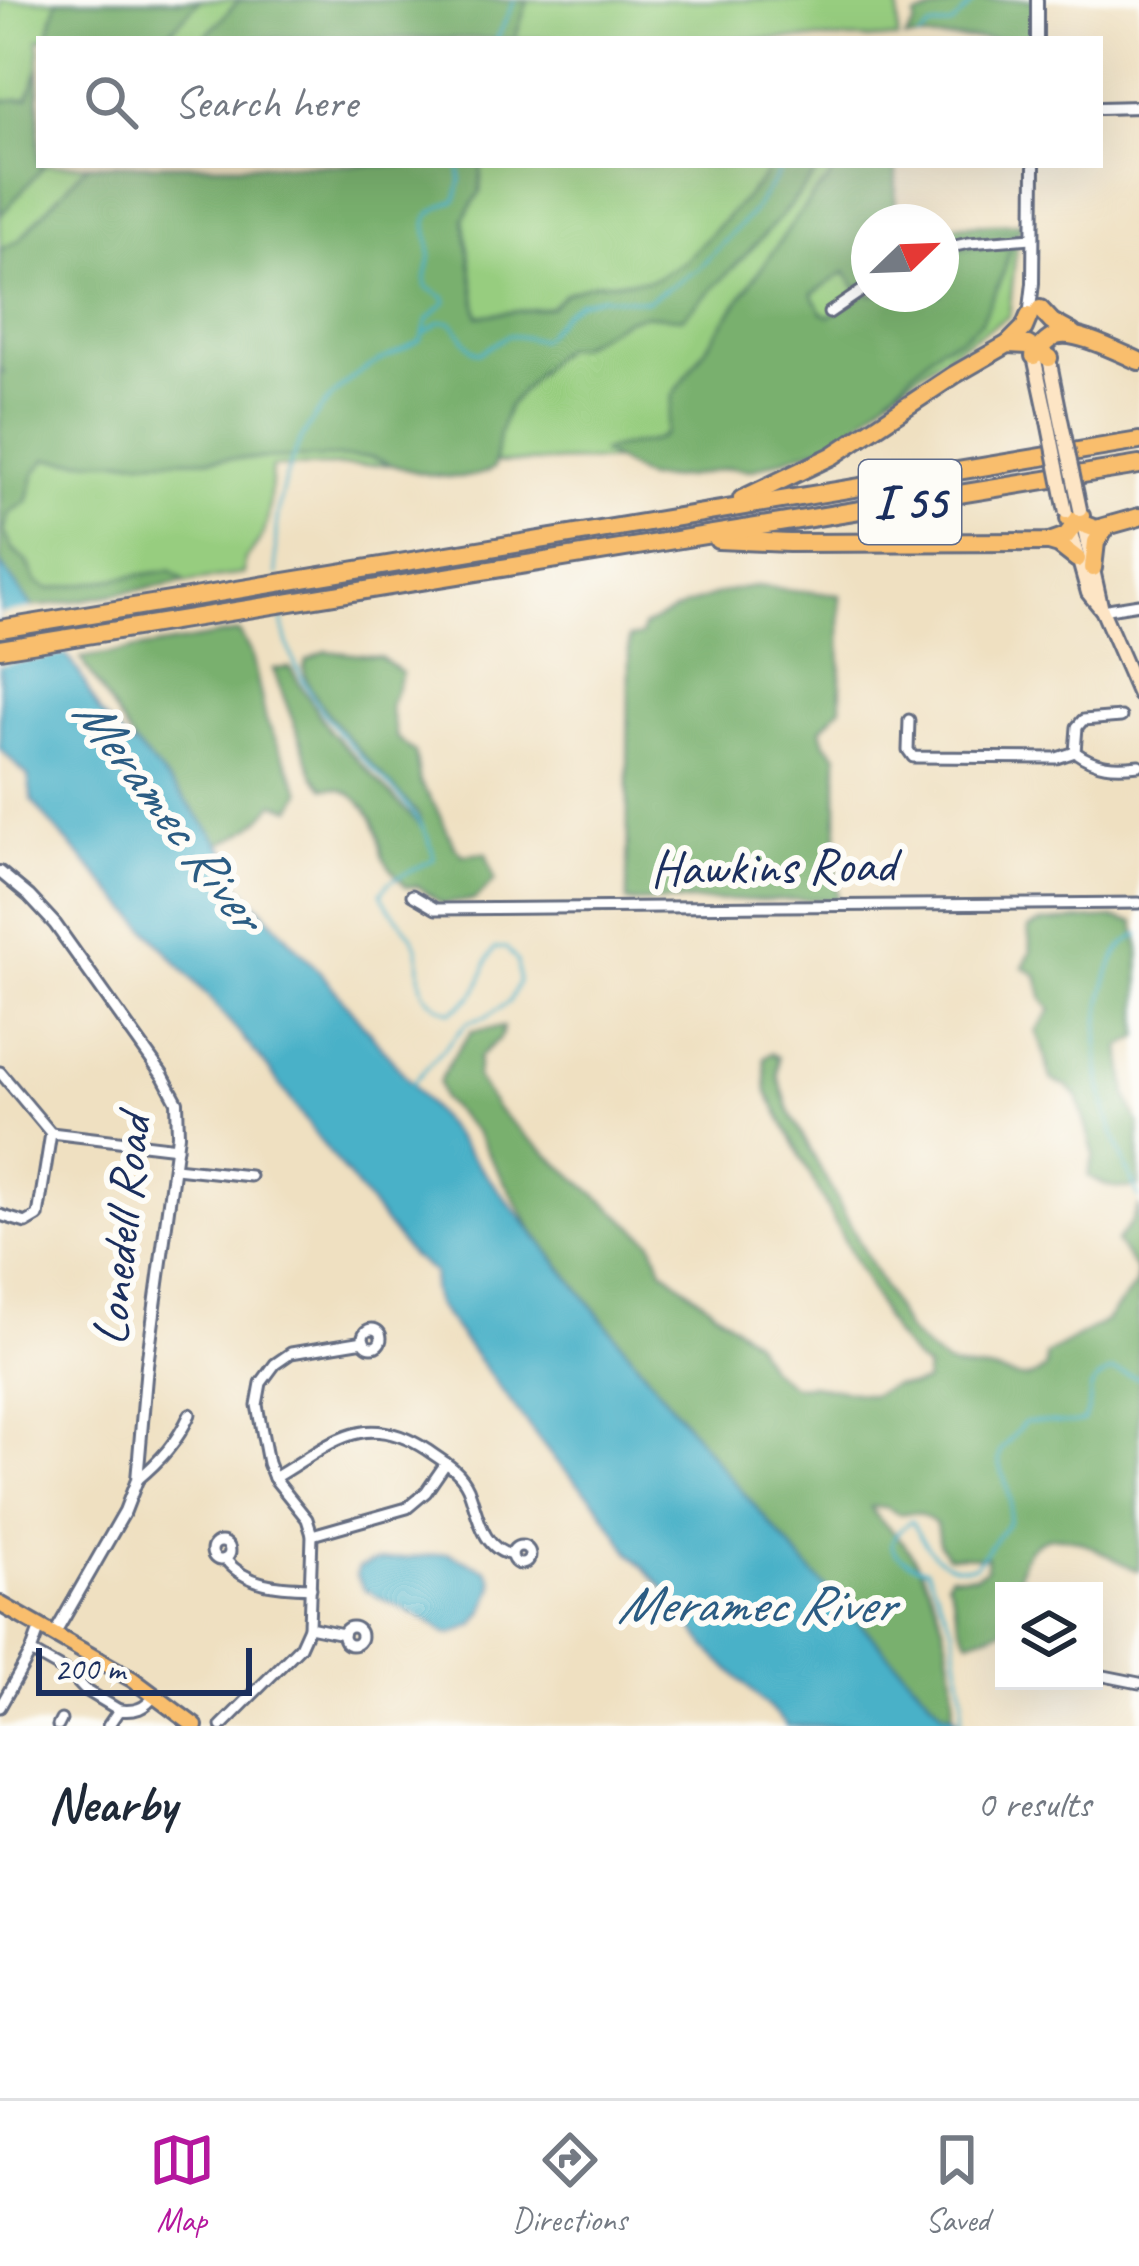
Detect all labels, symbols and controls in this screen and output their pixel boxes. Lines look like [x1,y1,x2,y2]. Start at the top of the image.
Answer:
search box [36,36,1103,168]
icon: search [78,69,144,135]
text: Search here [174,74,357,131]
north arrow [851,204,959,312]
road number: I 55 [859,460,961,544]
water label: Meramec River [59,681,284,949]
street label: Hawkins Road [650,832,904,900]
street label: Lonedell Road [77,1104,166,1348]
water label: Meramec River [617,1570,900,1638]
map controls [995,1582,1103,1690]
button: layers [995,1582,1103,1690]
scale bar [36,1642,252,1695]
text: 200 m [54,1648,125,1690]
text: Nearby [48,1772,176,1836]
text: 0 results [977,1780,1091,1829]
tab: Map [149,2127,215,2241]
tab: Directions [512,2127,627,2241]
tab: Saved [924,2127,990,2241]

